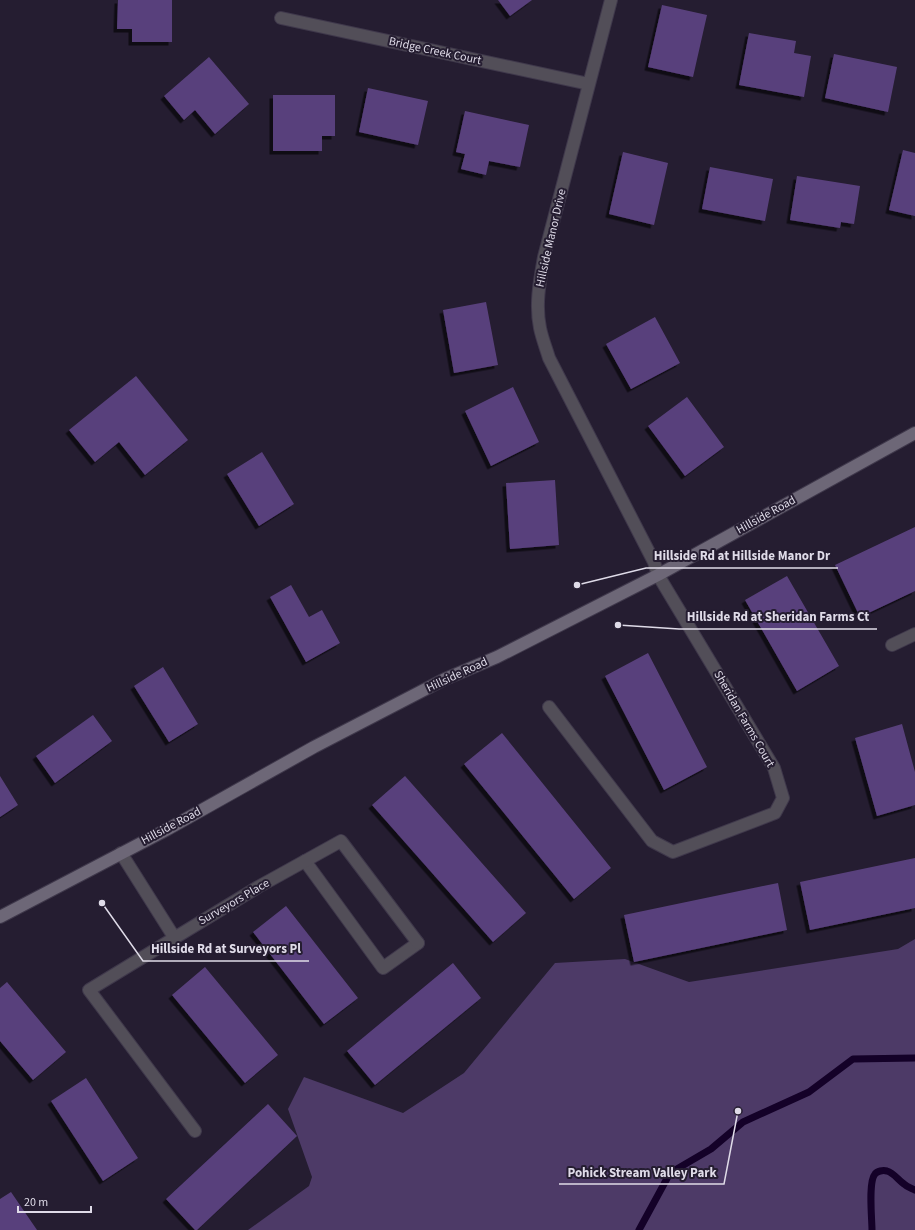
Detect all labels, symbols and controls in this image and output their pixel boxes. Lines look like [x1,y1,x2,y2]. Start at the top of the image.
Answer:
street label: Bridge Creek Court [387,33,483,69]
street label: Hillside Manor Drive [531,187,571,289]
street label: Hillside Road [733,492,799,538]
callout: Hillside Rd at Hillside Manor Dr [646,543,838,568]
text: Hillside Rd at Hillside Manor Dr [654,547,831,565]
callout: Hillside Rd at Sheridan Farms Ct [679,604,877,629]
text: Hillside Rd at Sheridan Farms Ct [687,608,869,626]
street label: Hillside Road [424,653,490,697]
street label: Sheridan Farms Court [709,668,779,770]
street label: Hillside Road [138,803,204,849]
street label: Surveyors Place [195,875,273,929]
callout: Hillside Rd at Surveyors Pl [143,936,309,961]
text: Hillside Rd at Surveyors Pl [151,940,301,958]
callout: Pohick Stream Valley Park [559,1159,724,1184]
text: Pohick Stream Valley Park [567,1164,717,1182]
scale bar [18,1188,91,1214]
text: 20 m [24,1194,48,1211]

